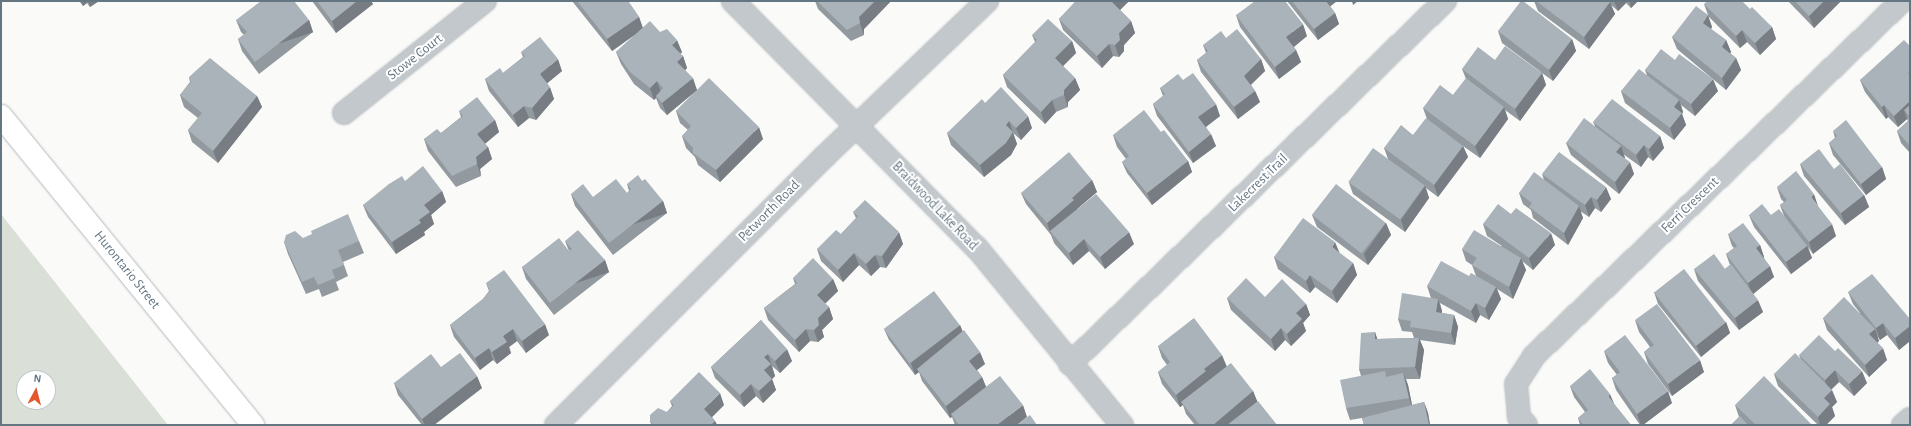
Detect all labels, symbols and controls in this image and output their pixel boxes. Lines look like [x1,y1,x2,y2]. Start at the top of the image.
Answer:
street label: Stowe Court [384,30,446,84]
street label: Lakecrest Trail [1225,150,1291,216]
street label: Braidwood Lake Road [889,158,981,254]
street label: Ferri Crescent [1658,173,1722,237]
street label: Petworth Road [735,177,803,245]
street label: Hurontario Street [90,228,164,312]
north arrow [16,370,56,410]
text: N [33,373,42,385]

